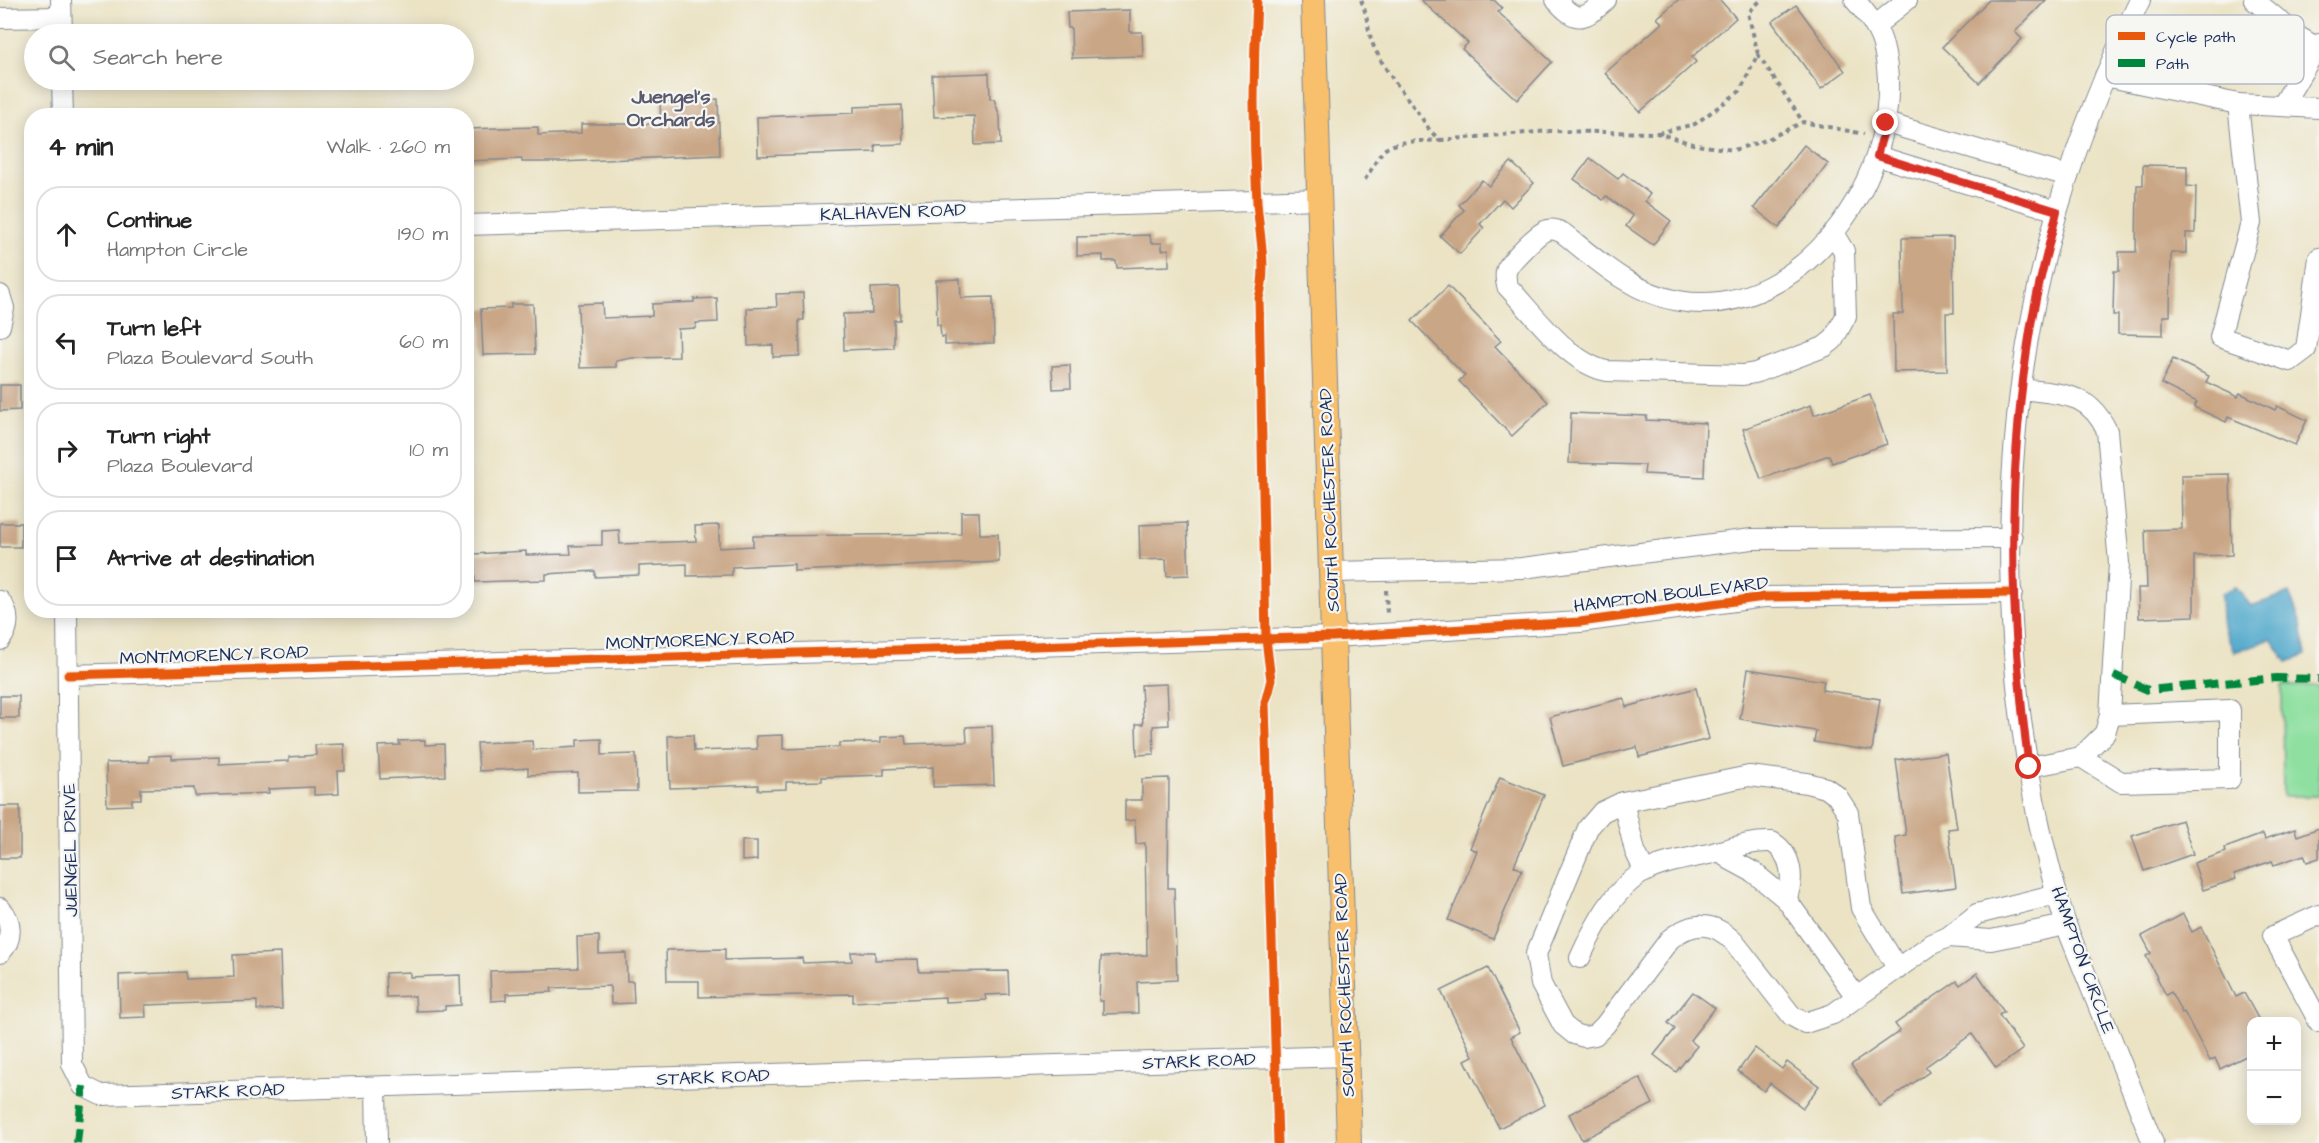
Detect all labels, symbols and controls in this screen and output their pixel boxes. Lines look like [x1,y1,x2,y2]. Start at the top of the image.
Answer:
legend [2106,15,2304,84]
search box [24,24,474,90]
text: Cycle path [2156,26,2235,49]
icon: search [45,41,78,74]
text: Search here [93,42,223,73]
text: Path [2156,53,2189,75]
district label: Juengel's Orchards [627,83,715,134]
route end [1872,109,1898,135]
text: 4 min [48,129,113,165]
text: Walk · 260 m [327,133,450,161]
street label: KALHAVEN ROAD [820,197,967,228]
text: Continue [107,205,192,236]
icon: ahead [50,218,83,251]
text: 190 m [398,220,448,248]
text: Hampton Circle [107,236,248,264]
text: Turn left [107,313,201,344]
icon: left [50,326,83,359]
text: 60 m [399,328,448,356]
text: Plaza Boulevard South [107,344,313,372]
street label: SOUTH ROCHESTER ROAD [1313,387,1346,612]
text: Turn right [107,421,210,452]
icon: right [50,434,83,467]
text: 10 m [409,436,448,464]
text: Plaza Boulevard [107,452,253,480]
icon: arrive [50,542,83,575]
text: Arrive at destination [107,543,314,574]
street label: HAMPTON BOULEVARD [1572,570,1770,619]
street label: MONTMORENCY ROAD [605,625,795,656]
street label: MONTMORENCY ROAD [119,640,309,671]
route start [2015,753,2041,779]
street label: JUENGEL DRIVE [57,783,84,917]
street label: SOUTH ROCHESTER ROAD [1328,872,1361,1097]
street label: HAMPTON CIRCLE [2044,883,2121,1037]
map controls [2247,1017,2301,1125]
button: + [2247,1017,2301,1071]
street label: STARK ROAD [1142,1047,1256,1076]
street label: STARK ROAD [656,1063,770,1092]
button: − [2247,1071,2301,1125]
street label: STARK ROAD [171,1077,285,1106]

